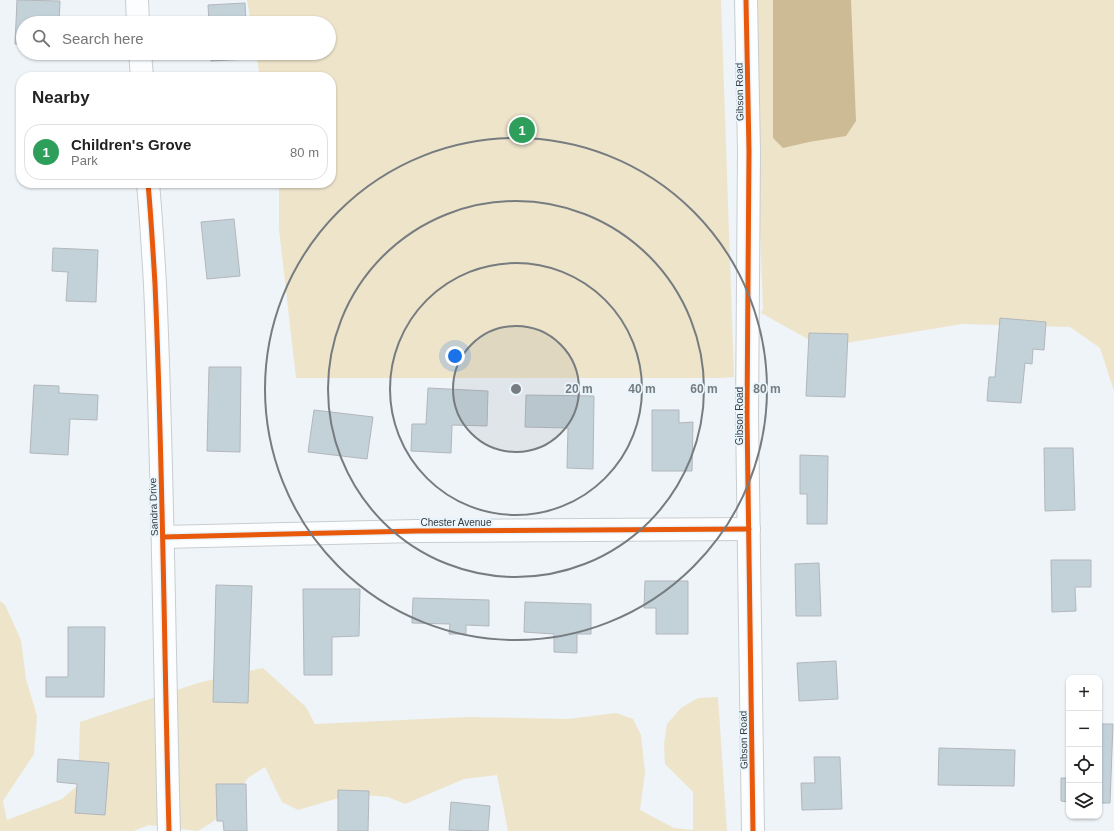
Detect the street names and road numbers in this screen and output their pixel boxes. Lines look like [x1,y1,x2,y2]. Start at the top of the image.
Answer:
street label: Gibson Road [733,63,746,121]
street label: Gibson Road [734,387,745,445]
street label: Sandra Drive [147,477,160,536]
street label: Chester Avenue [421,517,492,528]
street label: Gibson Road [737,711,750,769]

